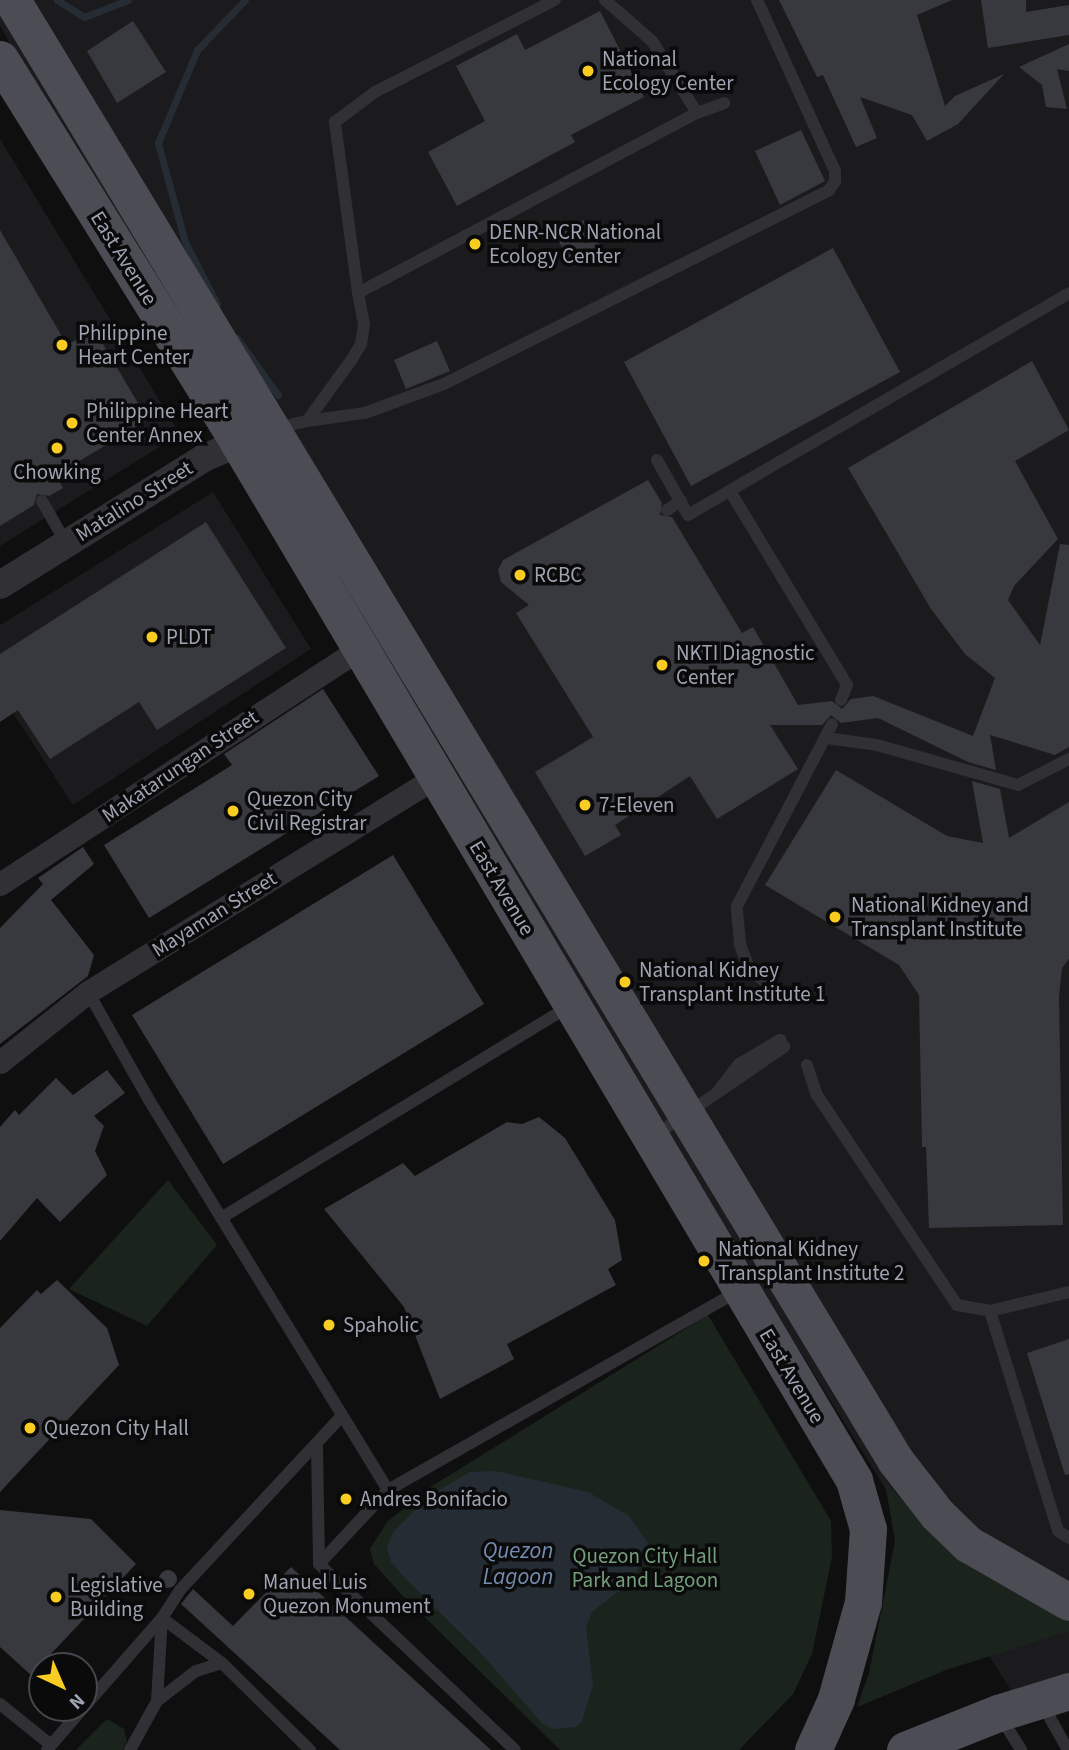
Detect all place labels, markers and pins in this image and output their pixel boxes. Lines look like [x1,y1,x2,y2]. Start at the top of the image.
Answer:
place label: National Ecology Center [602,46,733,96]
marker: National Ecology Center [580,63,596,79]
place label: DENR-NCR National Ecology Center [489,219,661,269]
marker: DENR-NCR National Ecology Center [467,236,483,252]
place label: Philippine Heart Center [78,320,189,370]
marker: Philippine Heart Center [52,335,72,355]
place label: Philippine Heart Center Annex [86,398,228,448]
marker: Philippine Heart Center Annex [64,415,80,431]
marker: Chowking [49,440,65,456]
place label: Chowking [13,459,101,485]
place label: RCBC [534,562,582,588]
marker: RCBC [512,567,528,583]
place label: PLDT [166,624,212,650]
marker: PLDT [144,629,160,645]
place label: NKTI Diagnostic Center [676,640,815,690]
marker: NKTI Diagnostic Center [654,657,670,673]
place label: Quezon City Civil Registrar [247,786,367,836]
place label: 7-Eleven [599,792,675,818]
marker: 7-Eleven [577,797,593,813]
marker: Quezon City Civil Registrar [225,803,241,819]
place label: National Kidney and Transplant Institute [851,892,1029,942]
marker: National Kidney and Transplant Institute [825,907,845,927]
place label: National Kidney Transplant Institute 1 [639,957,825,1007]
marker: National Kidney Transplant Institute 1 [617,974,633,990]
place label: National Kidney Transplant Institute 2 [718,1236,904,1286]
marker: National Kidney Transplant Institute 2 [696,1253,712,1269]
place label: Spaholic [343,1312,419,1338]
marker: Spaholic [321,1317,337,1333]
place label: Quezon City Hall [44,1415,189,1441]
marker: Quezon City Hall [22,1420,38,1436]
place label: Andres Bonifacio [360,1486,508,1512]
marker: Andres Bonifacio [338,1491,354,1507]
place label: Manuel Luis Quezon Monument [263,1569,431,1619]
place label: Legislative Building [70,1572,163,1622]
marker: Manuel Luis Quezon Monument [241,1586,257,1602]
marker: Legislative Building [48,1589,64,1605]

